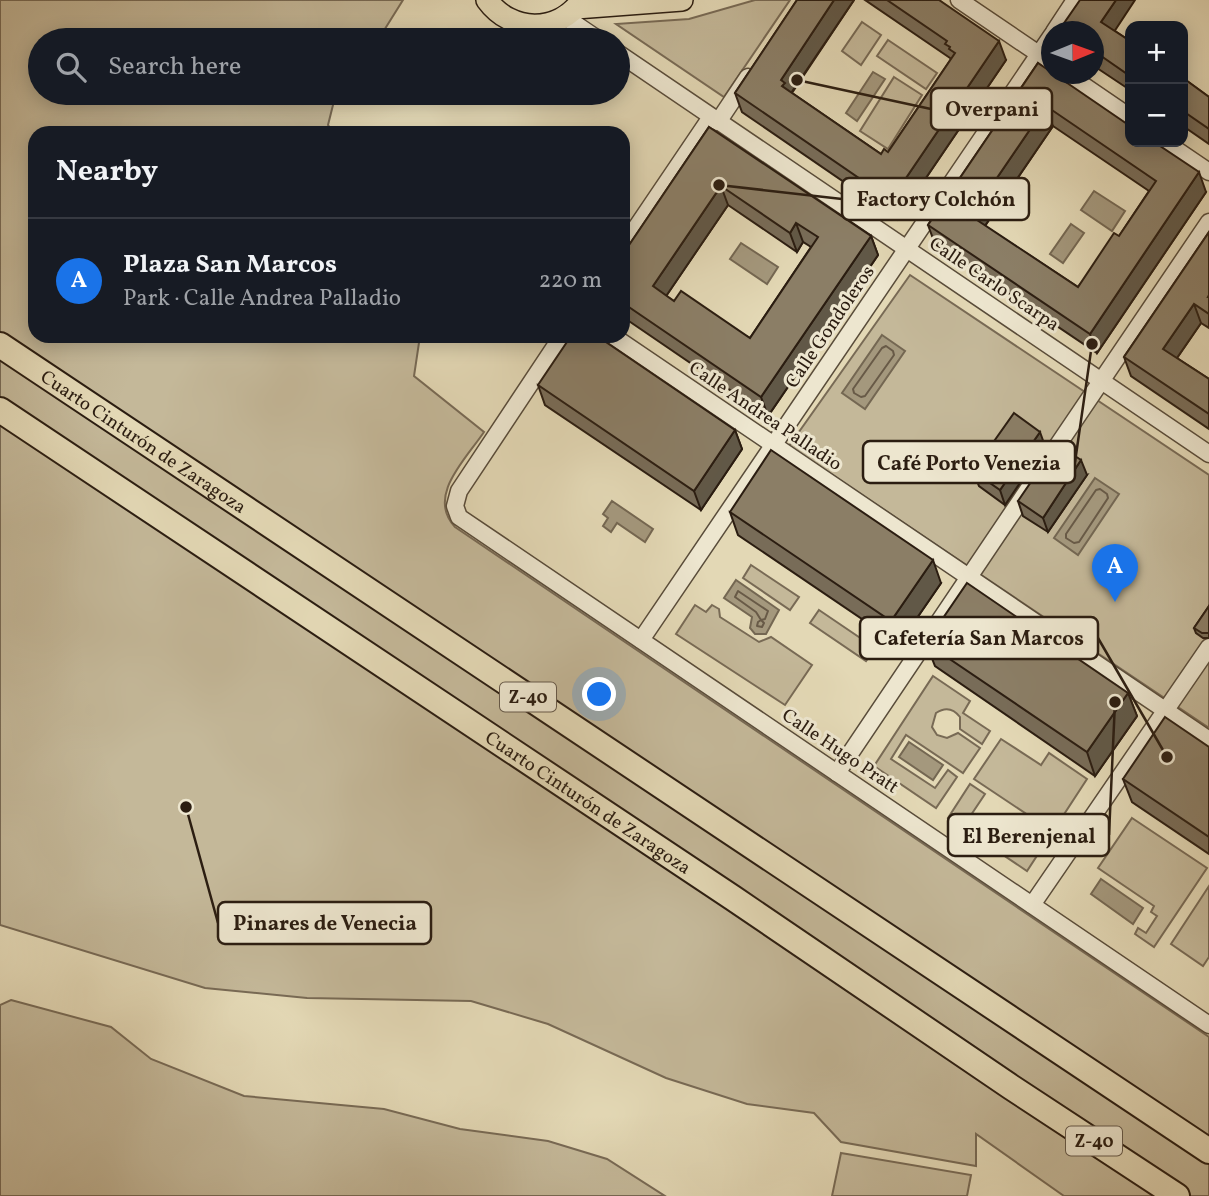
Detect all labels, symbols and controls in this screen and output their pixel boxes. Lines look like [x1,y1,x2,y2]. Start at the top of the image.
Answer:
north arrow [1041,21,1104,84]
map controls [1125,21,1188,147]
button: + [1125,21,1188,84]
search box [28,28,630,105]
icon: search [52,48,90,86]
text: Search here [108,49,241,85]
button: − [1125,84,1188,147]
callout: Overpani [931,88,1052,130]
text: Overpani [945,96,1039,125]
text: Nearby [56,151,158,193]
callout: Factory Colchón [842,178,1029,220]
text: Factory Colchón [856,186,1016,215]
street label: Calle Carlo Scarpa [924,231,1064,338]
text: Plaza San Marcos [123,247,337,283]
street label: Calle Gondoleros [780,261,881,394]
text: A [71,265,87,297]
text: 220 m [539,265,602,297]
text: Park · Calle Andrea Palladio [123,283,401,315]
street label: Calle Andrea Palladio [683,356,847,478]
street label: Cuarto Cinturón de Zaragoza [35,365,251,521]
callout: Café Porto Venezia [863,441,1075,483]
text: Café Porto Venezia [877,450,1061,479]
pin: A [1092,544,1138,602]
callout: Cafetería San Marcos [860,617,1098,659]
text: Cafetería San Marcos [874,625,1084,654]
your location [582,677,616,711]
road number: Z-40 [500,682,556,712]
street label: Calle Hugo Pratt [776,703,904,801]
street label: Cuarto Cinturón de Zaragoza [479,725,695,881]
callout: El Berenjenal [948,814,1109,856]
text: El Berenjenal [962,823,1096,852]
callout: Pinares de Venecia [218,902,431,944]
text: Pinares de Venecia [233,910,417,939]
road number: Z-40 [1066,1126,1122,1156]

